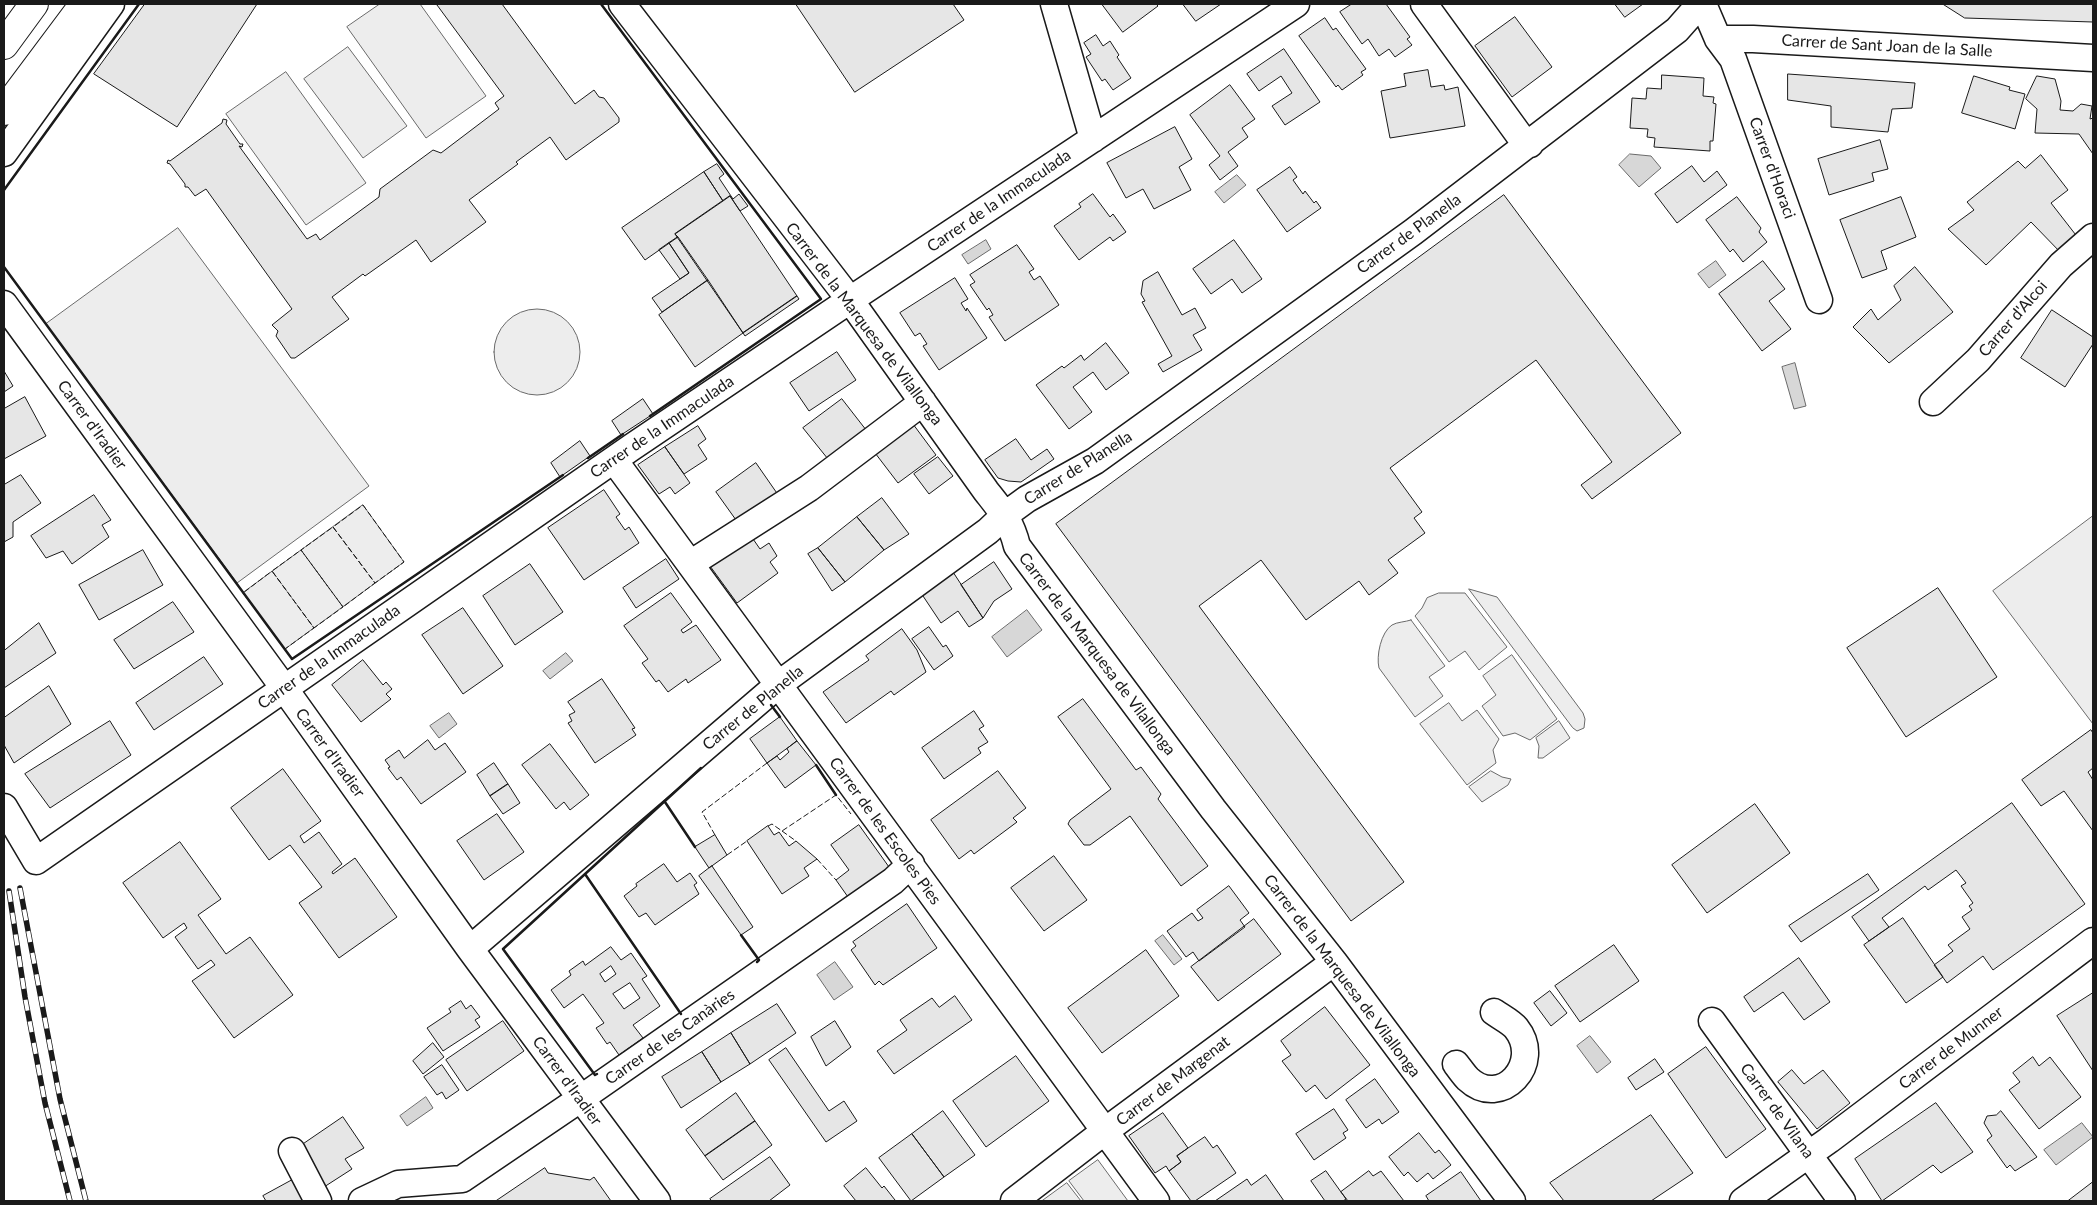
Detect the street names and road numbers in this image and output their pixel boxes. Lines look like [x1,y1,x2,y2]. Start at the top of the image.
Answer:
street label: Carrer de Sant Joan de la Salle [1781,31,1993,61]
street label: Carrer d'Horaci [1745,115,1799,221]
street label: Carrer de la Immaculada [923,146,1075,256]
street label: Carrer de Planella [1353,190,1465,278]
street label: Carrer de la Marquesa de Vilallonga [781,219,947,429]
street label: Carrer d'Alcoi [1975,277,2051,361]
street label: Carrer de la Immaculada [586,372,738,482]
street label: Carrer d'Iradier [53,377,131,473]
street label: Carrer de Planella [1020,427,1136,509]
street label: Carrer de la Marquesa de Vilallonga [1014,549,1180,759]
street label: Carrer de la Immaculada [254,601,404,713]
street label: Carrer de Planella [699,662,807,754]
street label: Carrer d'Iradier [291,705,369,801]
street label: Carrer de les Escoles Pies [825,753,945,909]
street label: Carrer de la Marquesa de Vilallonga [1259,871,1425,1081]
street label: Carrer de les Canàries [602,985,738,1089]
street label: Carrer de Munner [1895,1003,2007,1093]
street label: Carrer de Margenat [1112,1032,1234,1130]
street label: Carrer d'Iradier [528,1033,606,1129]
street label: Carrer de Vilana [1736,1060,1818,1162]

